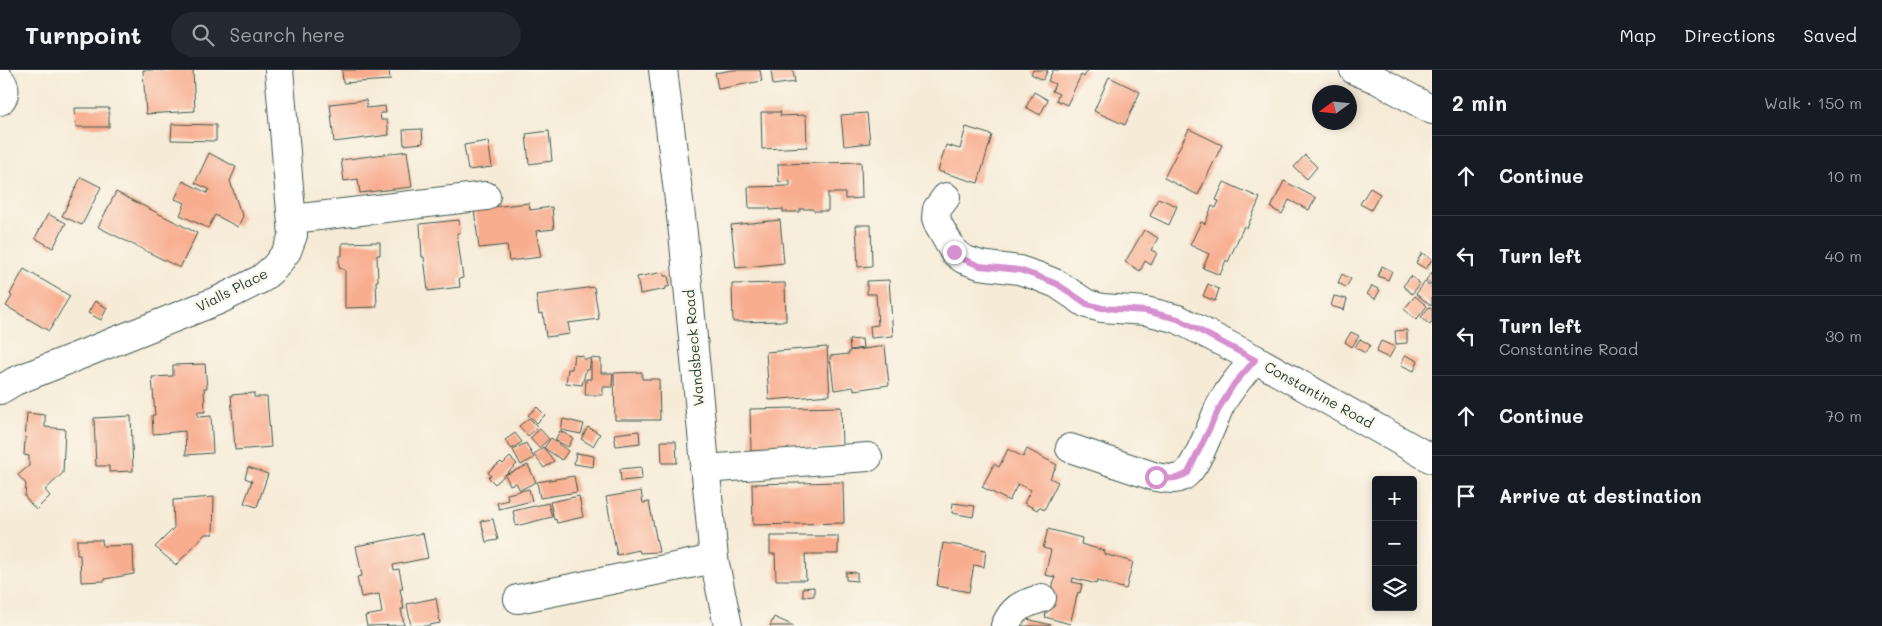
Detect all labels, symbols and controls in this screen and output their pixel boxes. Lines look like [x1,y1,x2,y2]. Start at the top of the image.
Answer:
search box [171,12,521,57]
text: Turnpoint [25,19,141,50]
icon: search [189,21,217,49]
text: Search here [229,22,345,47]
text: Map [1619,23,1656,47]
text: Directions [1684,23,1776,47]
text: Saved [1804,23,1857,47]
north arrow [1312,85,1357,130]
text: 2 min [1452,89,1507,116]
text: Walk · 150 m [1764,92,1862,113]
icon: ahead [1452,162,1480,190]
text: Continue [1499,163,1584,188]
text: 10 m [1827,165,1862,186]
route end [943,241,966,264]
icon: left [1452,242,1480,270]
text: Turn left [1499,243,1582,268]
text: 40 m [1825,245,1862,266]
street label: Vialls Place [193,263,271,316]
street label: Wandsbeck Road [679,289,708,407]
text: Turn left [1499,313,1582,338]
icon: left [1452,322,1480,350]
text: 30 m [1825,325,1862,346]
text: Constantine Road [1499,338,1638,359]
street label: Constantine Road [1261,357,1377,432]
icon: ahead [1452,402,1480,430]
text: Continue [1499,403,1584,428]
text: 70 m [1825,405,1862,426]
route start [1145,466,1168,489]
map controls [1372,476,1417,611]
button: + [1372,476,1417,521]
icon: arrive [1452,482,1480,510]
text: Arrive at destination [1499,483,1702,508]
button: − [1372,521,1417,566]
button: layers [1372,566,1417,611]

